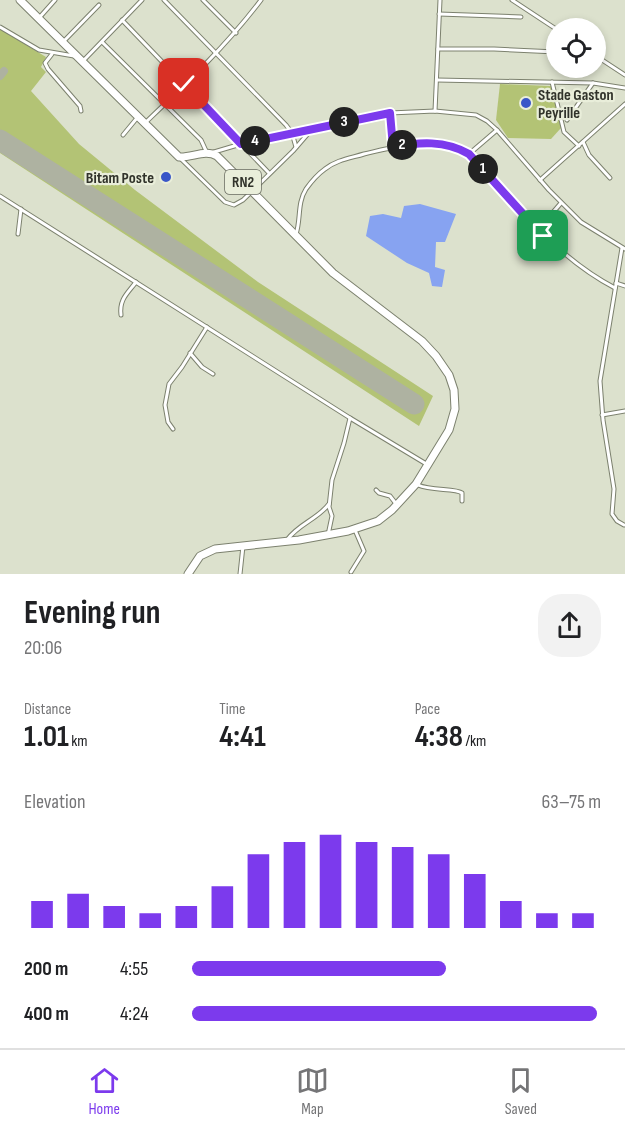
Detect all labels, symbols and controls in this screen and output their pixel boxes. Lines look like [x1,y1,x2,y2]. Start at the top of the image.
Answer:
map controls [546,18,606,78]
button: locate [546,18,606,78]
pin [158,58,209,109]
icon: check [167,67,200,100]
place label: Stade Gaston Peyrille [538,86,614,123]
marker: Stade Gaston Peyrille [519,96,533,110]
pin: 3 [329,107,359,137]
text: 3 [340,112,348,131]
pin: 4 [240,126,270,156]
pin: 2 [387,130,417,160]
text: 4 [251,131,259,150]
text: 2 [398,135,406,154]
pin: 1 [468,154,498,184]
text: 1 [480,159,486,178]
place label: Bitam Poste [86,169,154,188]
marker: Bitam Poste [159,170,173,184]
road number: RN2 [225,170,261,194]
pin [517,210,568,261]
icon: arrive [526,219,559,252]
text: Evening run [24,593,160,633]
button: share [538,594,601,657]
text: 20:06 [24,636,62,660]
text: Distance [24,700,71,719]
text: Time [219,700,246,719]
text: Pace [415,700,440,719]
text: 1.01 [24,719,69,755]
text: 4:41 [219,719,266,755]
text: 4:38 [415,719,463,755]
text: km [69,732,88,751]
text: /km [463,732,486,751]
text: Elevation [24,790,86,814]
text: 63–75 m [542,790,601,814]
text: 200 m [24,957,68,981]
text: 4:55 [120,957,148,981]
text: 400 m [24,1002,69,1026]
text: 4:24 [120,1002,149,1026]
tab: Home [88,1064,121,1119]
tab: Map [296,1064,329,1119]
tab: Saved [504,1064,537,1119]

